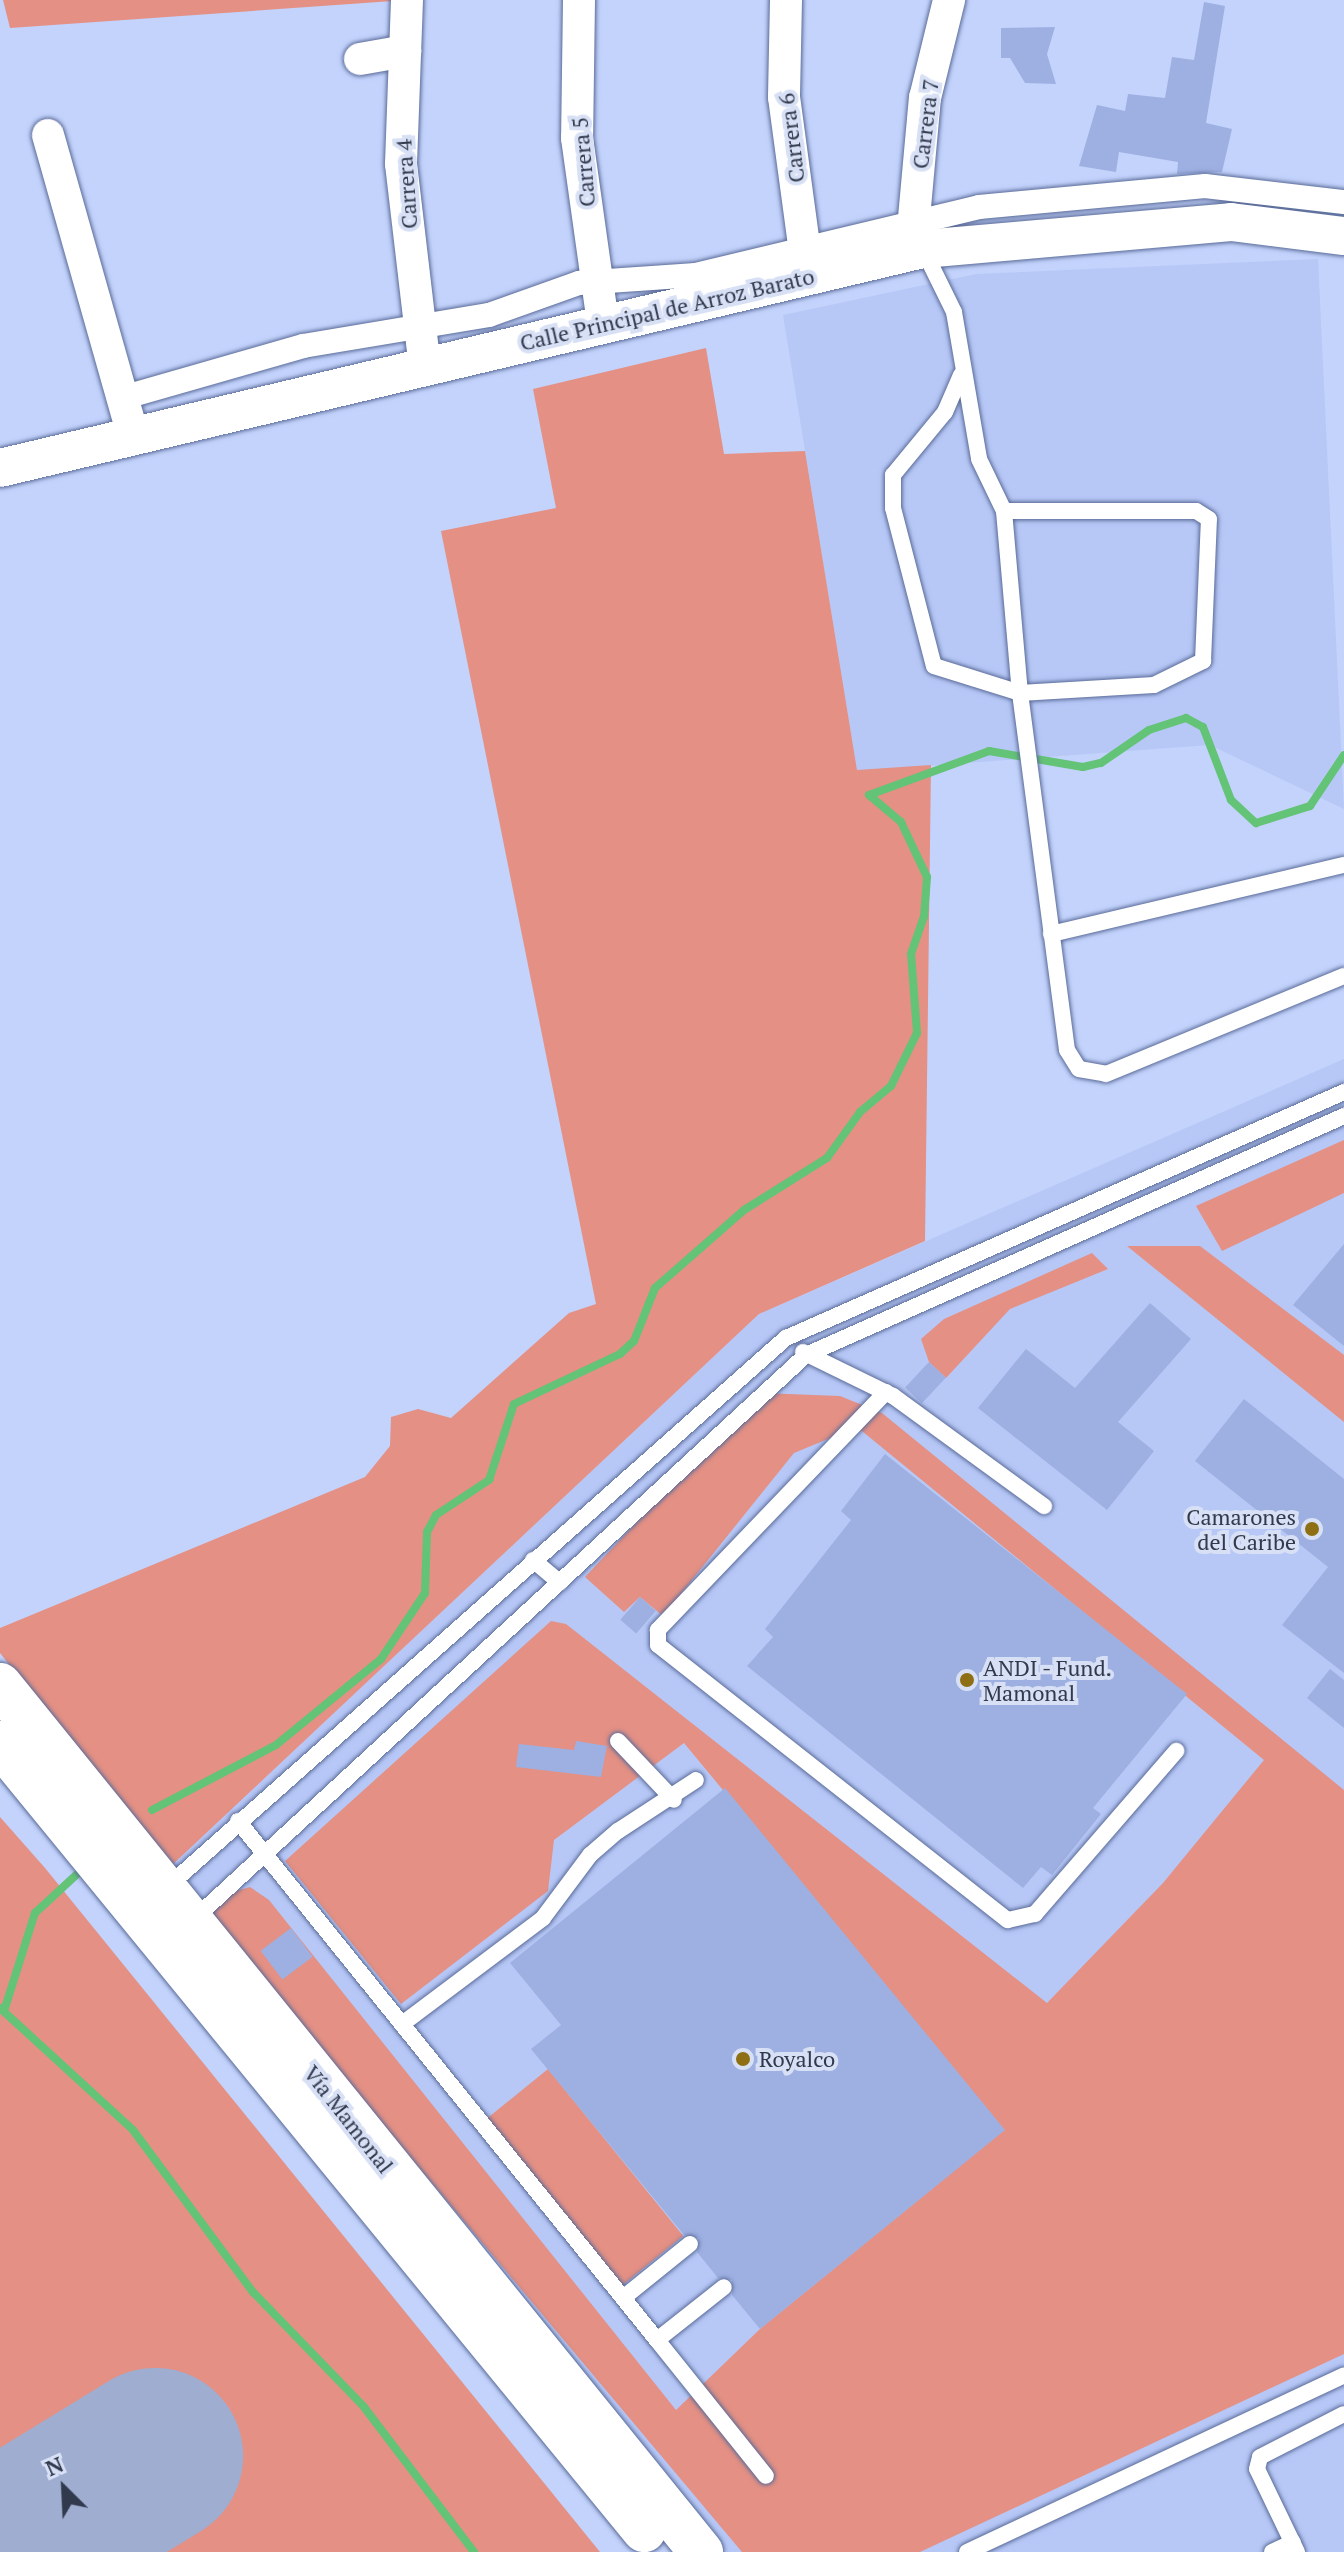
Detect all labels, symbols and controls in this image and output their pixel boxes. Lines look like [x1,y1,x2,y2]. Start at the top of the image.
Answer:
street label: Carrera 7 [906,78,944,170]
street label: Carrera 6 [772,92,810,184]
street label: Carrera 5 [566,116,600,208]
street label: Carrera 4 [390,138,422,230]
street label: Calle Principal de Arroz Barato [517,262,817,356]
place label: Camarones del Caribe [1186,1503,1296,1554]
marker: Camarones del Caribe [1303,1520,1321,1538]
place label: ANDI - Fund. Mamonal [983,1654,1114,1706]
marker: ANDI - Fund. Mamonal [958,1671,976,1689]
place label: Royalco [759,2046,835,2072]
marker: Royalco [734,2050,752,2068]
street label: Vía Mamonal [299,2060,399,2178]
north arrow [24,2448,104,2528]
text: N [41,2449,68,2482]

